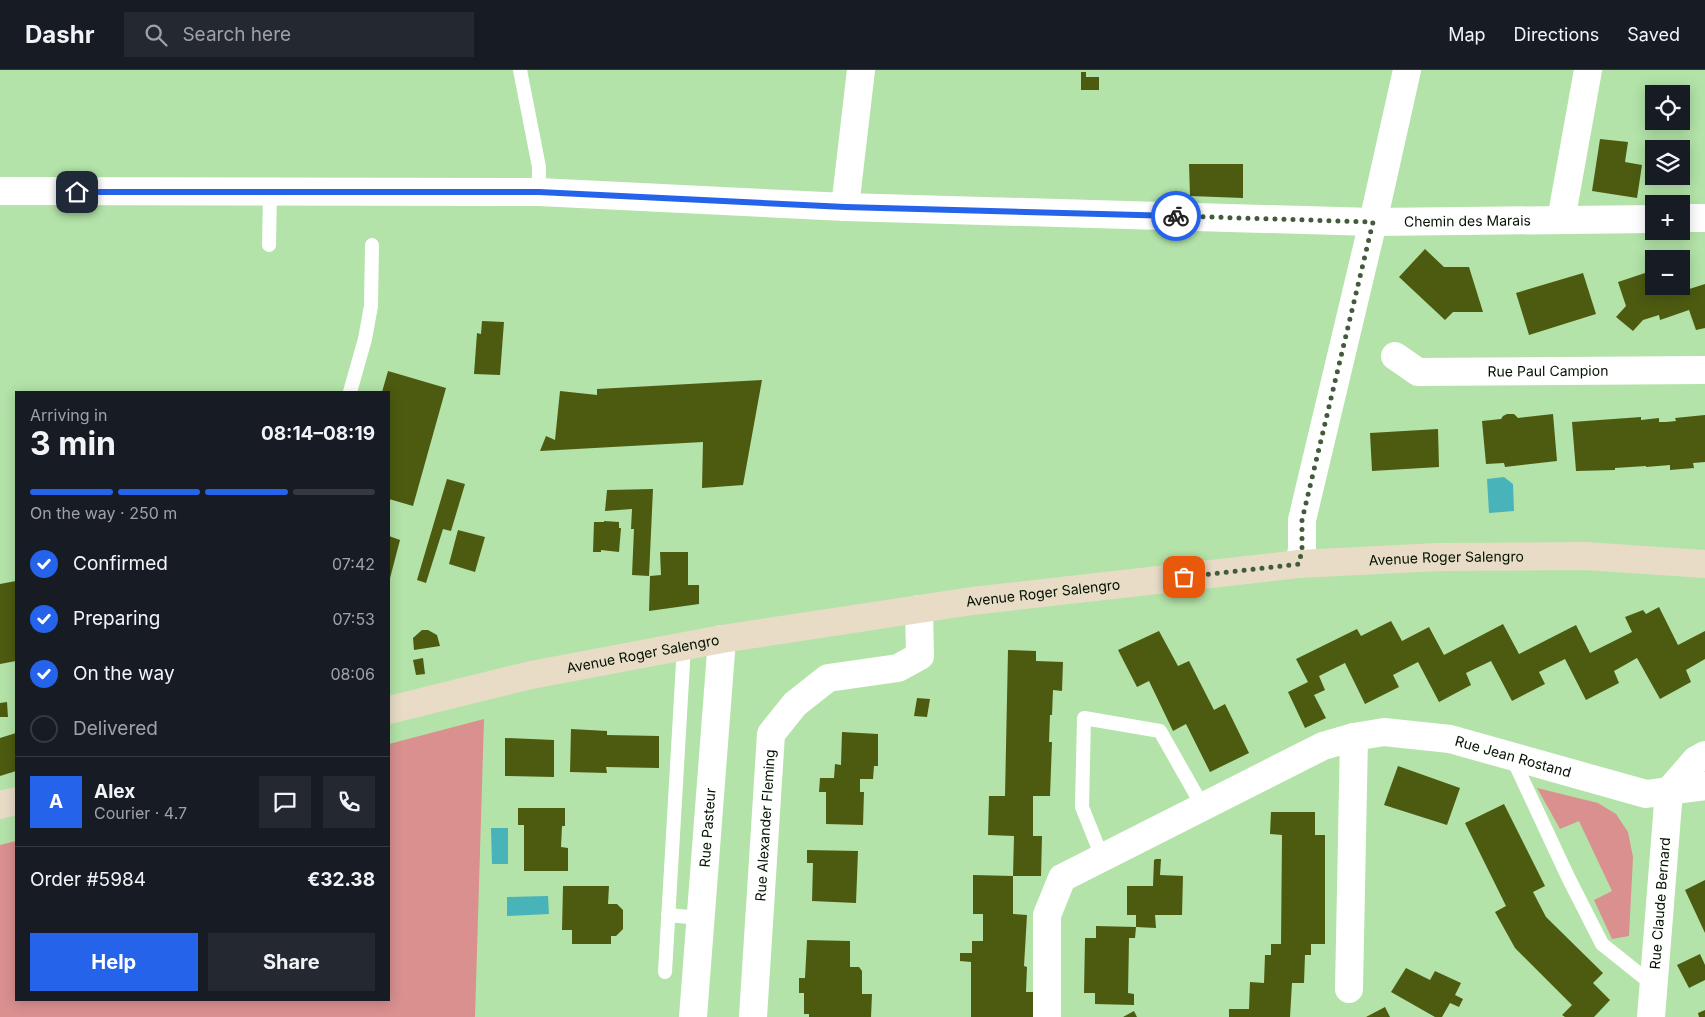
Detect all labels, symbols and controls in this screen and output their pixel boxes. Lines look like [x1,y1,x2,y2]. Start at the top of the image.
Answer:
search box [124,12,474,57]
text: Dashr [25,20,94,49]
icon: search [142,21,170,49]
text: Search here [182,23,291,46]
text: Map [1448,24,1486,45]
text: Directions [1514,24,1599,45]
text: Saved [1627,24,1680,45]
map controls [1645,85,1690,295]
button: locate [1645,85,1690,130]
button: layers [1645,140,1690,185]
pin [56,171,98,213]
icon: home [63,178,91,206]
courier [1151,191,1201,241]
button: + [1645,195,1690,240]
icon: bike [1162,202,1190,230]
street label: Chemin des Marais [1404,211,1531,230]
button: − [1645,250,1690,295]
street label: Rue Paul Campion [1487,362,1608,380]
text: Arriving in [30,405,107,425]
text: 08:14–08:19 [261,422,375,445]
text: 3 min [30,424,116,463]
text: On the way · 250 m [30,503,177,523]
street label: Avenue Roger Salengro [1368,547,1524,568]
icon: check [30,550,58,578]
text: Confirmed [73,552,168,575]
text: 07:42 [332,554,375,574]
pin [1163,556,1205,598]
icon: bag [1170,563,1198,591]
street label: Avenue Roger Salengro [965,575,1121,610]
icon: check [30,605,58,633]
text: Preparing [73,607,160,630]
text: 07:53 [332,609,375,629]
street label: Avenue Roger Salengro [565,631,720,676]
icon: check [30,660,58,688]
text: On the way [73,662,175,685]
text: 08:06 [330,664,375,684]
text: Delivered [73,717,158,740]
street label: Rue Jean Rostand [1453,732,1573,781]
street label: Rue Alexander Fleming [751,749,778,902]
button: chat [259,776,311,828]
button: phone [323,776,375,828]
text: Alex [94,780,135,803]
street label: Rue Pasteur [696,787,719,868]
text: A [49,790,63,813]
text: Courier · 4.7 [94,803,187,823]
street label: Rue Claude Bernard [1646,837,1673,970]
text: Order #5984 [30,868,146,891]
text: €32.38 [307,868,375,891]
button: Help [30,933,198,991]
button: Share [208,933,375,991]

